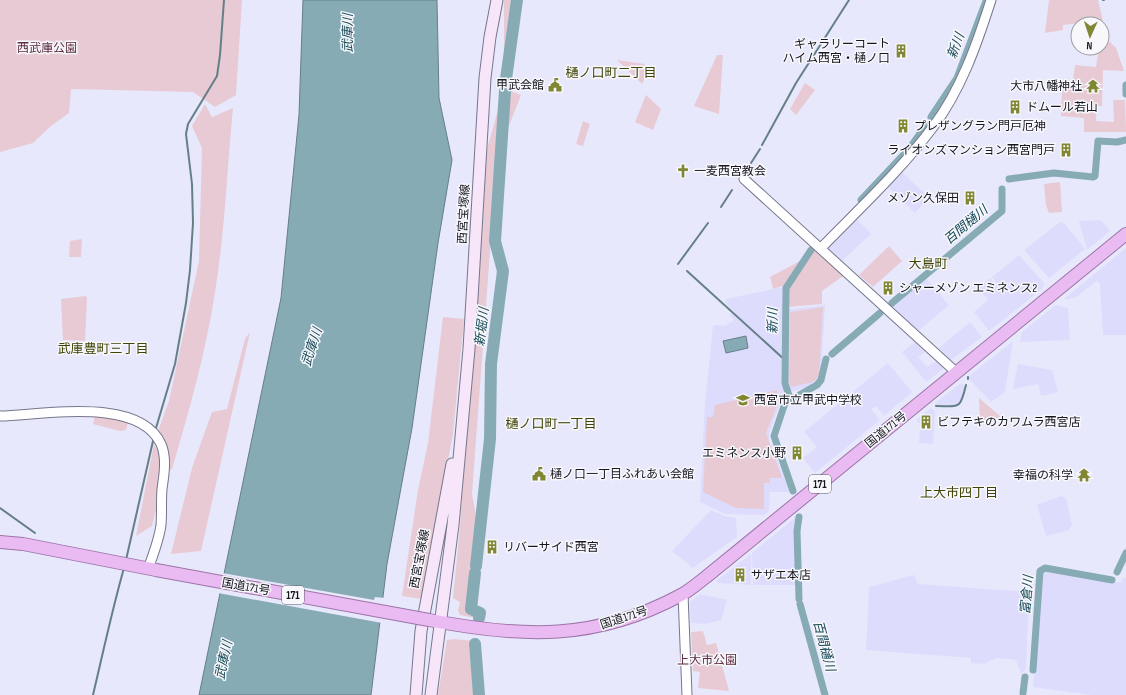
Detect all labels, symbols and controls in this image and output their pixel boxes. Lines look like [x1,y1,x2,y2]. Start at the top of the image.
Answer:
water label: 武庫川 [340,12,356,53]
north arrow [1070,16,1110,56]
water label: 新川 [944,29,969,61]
place label: ギャラリーコート ハイム西宮・樋ノ口 [782,37,890,66]
text: N [1086,39,1093,52]
park label: 西武庫公園 [17,41,77,56]
building icon: ギャラリーコート ハイム西宮・樋ノ口 [893,43,909,59]
district label: 樋ノ口町二丁目 [565,65,657,81]
public building icon: 甲武会館 [547,77,563,93]
place label: 甲武会館 [496,78,544,93]
temple icon: 大市八幡神社 [1085,78,1101,94]
place label: 大市八幡神社 [1010,79,1082,94]
building icon: ドムール若山 [1007,99,1023,115]
place label: ドムール若山 [1026,100,1098,115]
building icon: プレザングラン門戸厄神 [895,118,911,134]
place label: プレザングラン門戸厄神 [914,119,1046,134]
building icon: ライオンズマンション西宮門戸 [1058,142,1074,158]
place label: ライオンズマンション西宮門戸 [887,143,1055,158]
church icon: 一麦西宮教会 [675,163,691,179]
place label: 一麦西宮教会 [694,164,766,179]
street label: 西宮宝塚線 [455,184,473,244]
building icon: メゾン久保田 [962,190,978,206]
place label: メゾン久保田 [887,191,959,206]
water label: 百間樋川 [941,201,993,248]
district label: 大島町 [908,256,948,272]
building icon: シャーメゾン エミネンス2 [880,280,896,296]
place label: シャーメゾン エミネンス2 [899,281,1037,296]
water label: 新堀川 [472,305,493,347]
water label: 新川 [765,306,781,334]
water label: 武庫川 [298,324,326,368]
district label: 武庫豊町三丁目 [57,341,149,357]
school or university icon: 西宮市立甲武中学校 [735,392,751,408]
place label: 西宮市立甲武中学校 [754,393,862,408]
street label: 国道171号 [862,409,910,451]
building icon: ビフテキのカワムラ西宮店 [918,414,934,430]
place label: ビフテキのカワムラ西宮店 [937,415,1080,430]
district label: 樋ノ口町一丁目 [505,416,597,432]
building icon: エミネンス小野 [789,445,805,461]
place label: エミネンス小野 [702,446,786,461]
public building icon: 樋ノ口一丁目ふれあい会館 [531,466,547,482]
place label: 樋ノ口一丁目ふれあい会館 [550,467,694,482]
temple icon: 幸福の科学 [1076,467,1092,483]
place label: 幸福の科学 [1013,468,1073,483]
road number: 171 [809,475,831,493]
district label: 上大市四丁目 [920,485,998,501]
street label: 西宮宝塚線 [407,528,433,590]
building icon: リバーサイド西宮 [484,539,500,555]
place label: リバーサイド西宮 [503,540,599,555]
building icon: サザエ本店 [732,567,748,583]
place label: サザエ本店 [751,568,811,583]
water label: 富倉川 [1017,573,1037,615]
street label: 国道171号 [220,575,272,599]
road number: 171 [282,586,304,604]
street label: 国道171号 [598,603,650,633]
water label: 百間樋川 [810,619,839,675]
water label: 武庫川 [212,637,236,681]
park label: 上大市公園 [677,653,737,668]

